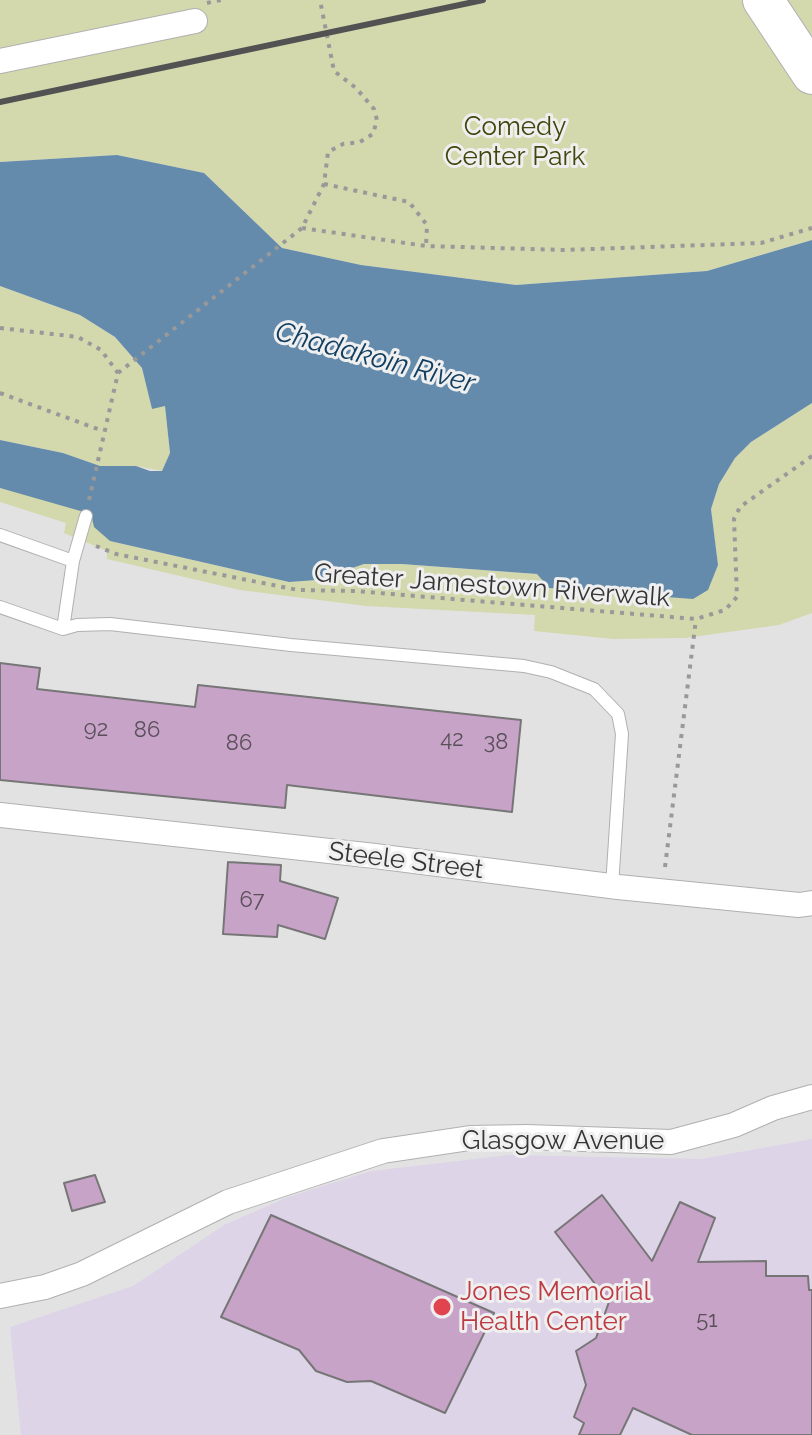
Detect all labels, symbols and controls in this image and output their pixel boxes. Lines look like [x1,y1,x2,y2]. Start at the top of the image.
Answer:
park label: Comedy Center Park [445,111,585,172]
water label: Chadakoin River [272,315,478,401]
street label: Greater Jamestown Riverwalk [313,558,671,614]
house number: 92 [84,716,108,742]
house number: 86 [134,717,160,743]
house number: 42 [440,726,464,752]
house number: 38 [484,729,508,755]
house number: 86 [226,730,252,756]
street label: Steele Street [327,836,485,886]
house number: 67 [239,887,265,913]
street label: Glasgow Avenue [462,1125,664,1157]
place label: Jones Memorial Health Center [460,1276,651,1338]
marker: Jones Memorial Health Center [431,1296,453,1318]
house number: 51 [696,1307,718,1333]

